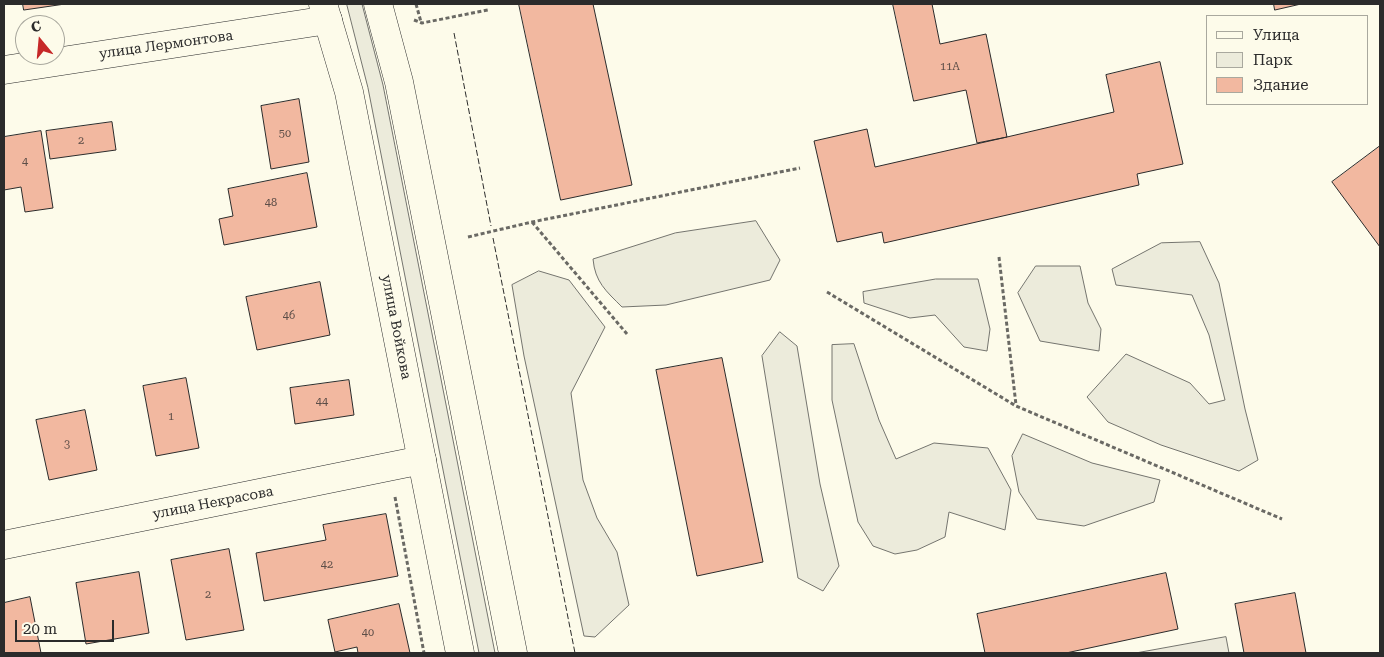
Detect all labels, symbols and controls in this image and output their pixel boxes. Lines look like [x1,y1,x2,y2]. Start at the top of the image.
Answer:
north arrow [15,15,65,65]
legend [1206,15,1369,105]
text: С [29,18,43,36]
text: Улица [1253,26,1299,44]
street label: улица Лермонтова [98,27,234,63]
text: Парк [1253,51,1293,69]
house number: 11А [940,60,960,74]
text: Здание [1253,76,1309,94]
house number: 50 [279,127,291,141]
house number: 2 [78,134,84,148]
house number: 4 [22,155,28,169]
house number: 48 [265,196,277,210]
street label: улица Войкова [378,273,414,381]
house number: 46 [283,309,295,323]
house number: 44 [316,395,328,409]
house number: 1 [168,410,174,424]
house number: 3 [64,438,70,452]
street label: улица Некрасова [151,483,275,523]
house number: 42 [321,558,333,572]
house number: 2 [205,588,211,602]
scale bar [18,610,116,642]
text: 20 m [23,620,57,638]
house number: 40 [362,626,374,640]

